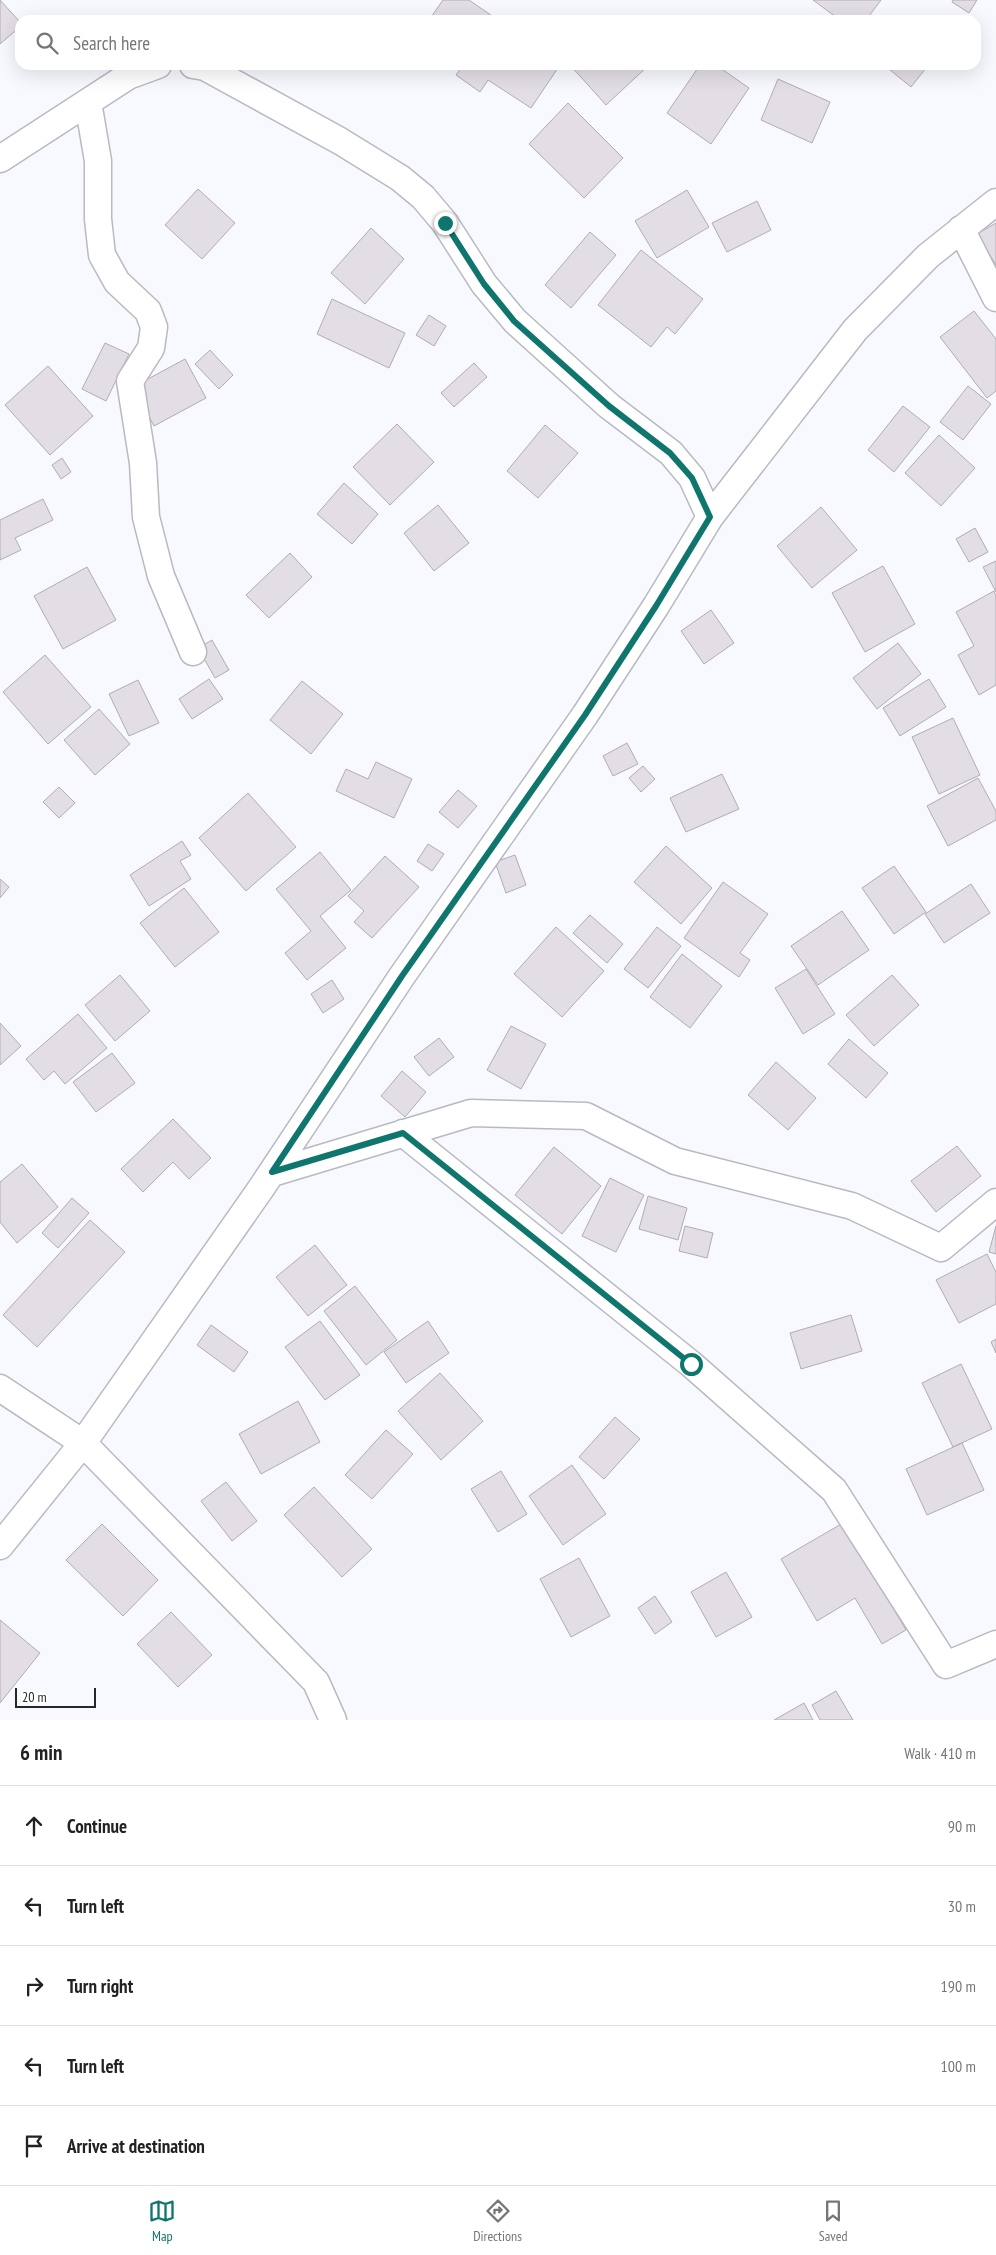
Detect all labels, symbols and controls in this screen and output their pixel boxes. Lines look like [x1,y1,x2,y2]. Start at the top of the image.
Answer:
search box [15,15,981,70]
icon: search [33,29,61,57]
text: Search here [73,31,150,55]
route end [434,212,457,235]
route start [680,1353,703,1376]
scale bar [15,1685,96,1708]
text: 20 m [22,1688,47,1706]
text: 6 min [20,1739,62,1766]
text: Walk · 410 m [904,1743,976,1763]
icon: ahead [20,1812,48,1840]
text: Continue [67,1814,127,1838]
text: 90 m [948,1816,976,1836]
icon: left [20,1892,48,1920]
text: Turn left [67,1894,124,1918]
text: 30 m [948,1896,976,1916]
icon: right [20,1972,48,2000]
text: Turn right [67,1974,133,1998]
text: 190 m [941,1976,976,1996]
icon: left [20,2052,48,2080]
text: Turn left [67,2054,124,2078]
text: 100 m [941,2056,976,2076]
icon: arrive [20,2132,48,2160]
text: Arrive at destination [67,2134,205,2158]
tab: Map [148,2197,176,2245]
tab: Directions [473,2197,522,2245]
tab: Saved [819,2197,848,2245]

